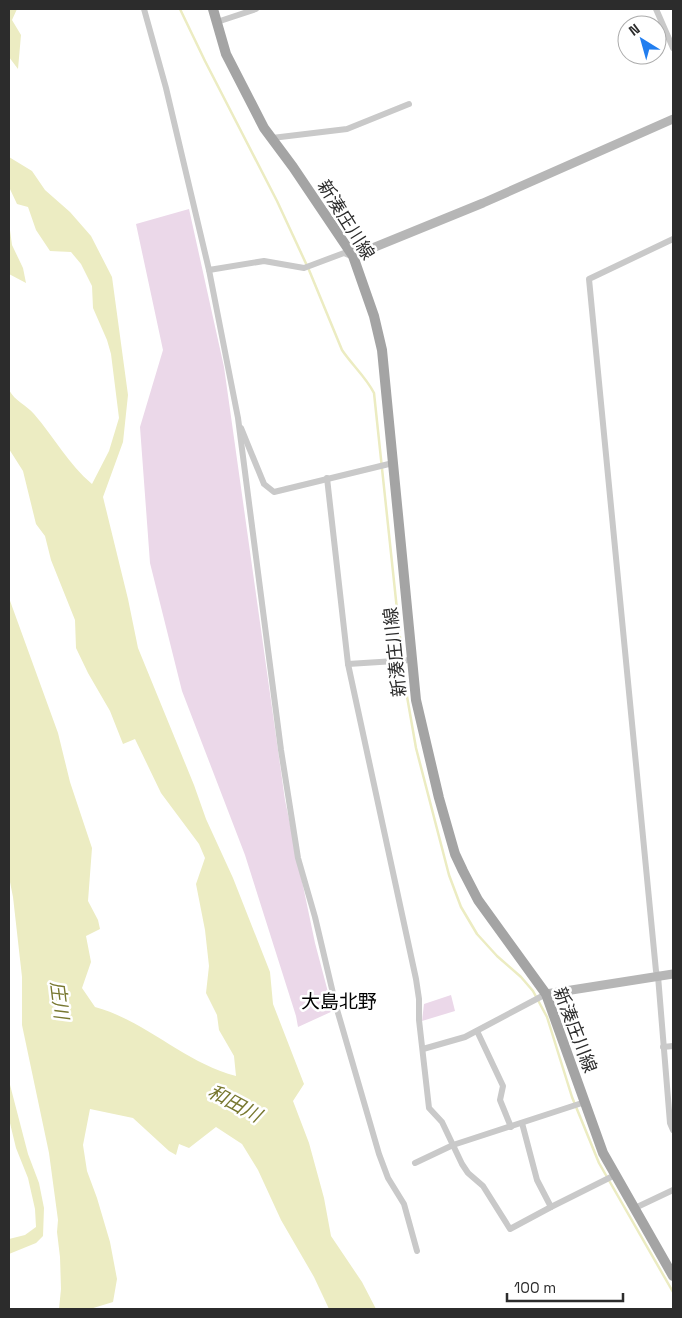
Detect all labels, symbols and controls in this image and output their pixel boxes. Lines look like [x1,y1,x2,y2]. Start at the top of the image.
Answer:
north arrow [617,15,667,65]
text: N [625,20,643,40]
street label: 新湊庄川線 [313,175,380,264]
street label: 新湊庄川線 [378,606,411,698]
water label: 庄川 [45,980,74,1022]
street label: 新湊庄川線 [549,984,602,1076]
district label: 大島北野 [301,989,377,1014]
water label: 和田川 [204,1079,268,1129]
scale bar [507,1270,623,1302]
text: 100 m [514,1278,556,1297]

